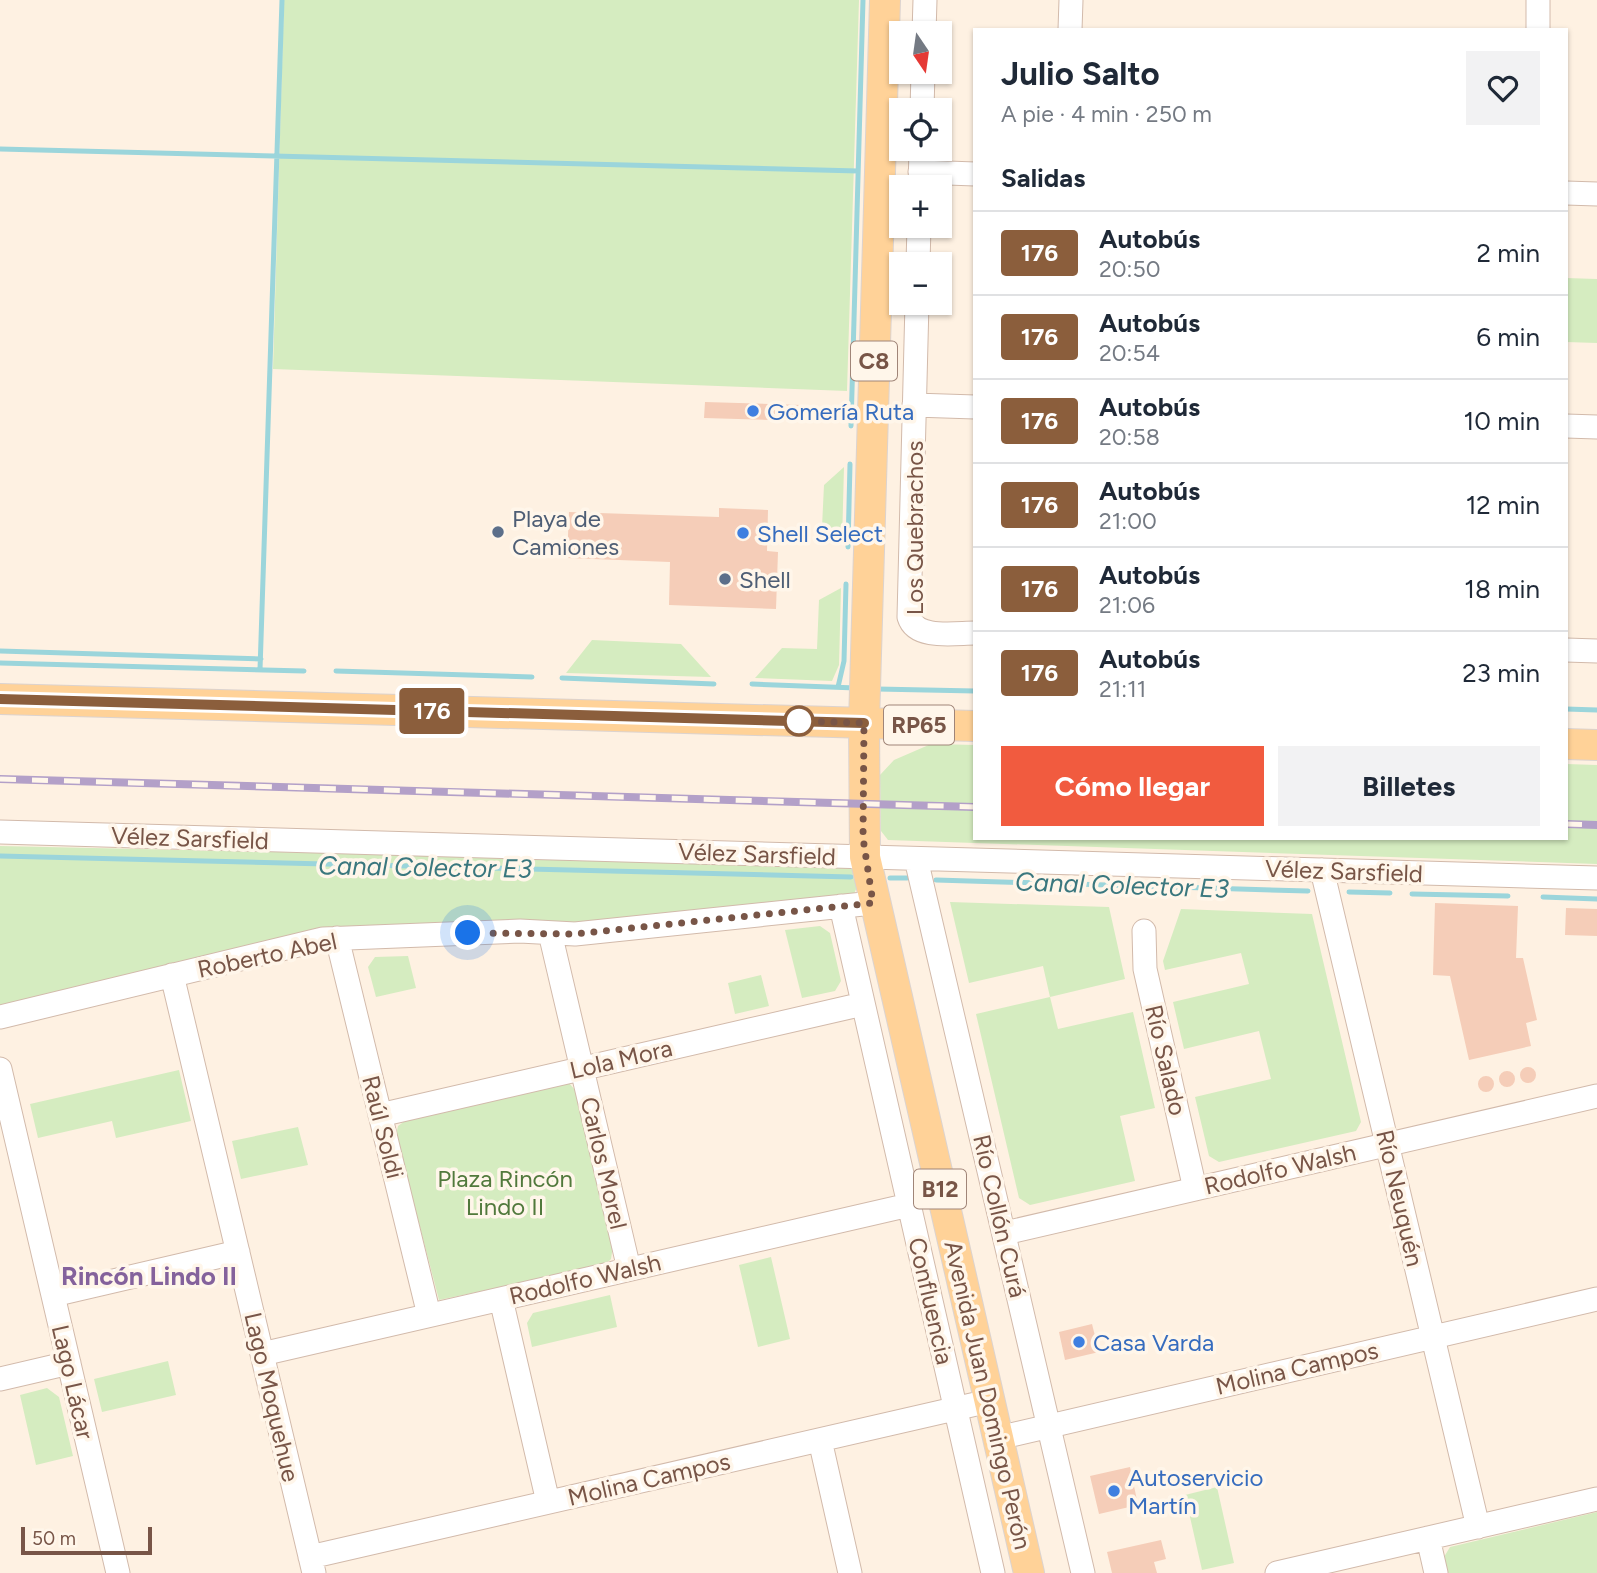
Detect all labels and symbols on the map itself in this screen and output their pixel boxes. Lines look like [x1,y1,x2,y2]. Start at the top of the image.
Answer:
north arrow [889,21,952,84]
road number: C8 [851,342,897,380]
place label: Gomería Ruta [767,397,914,426]
marker: Gomería Ruta [745,403,761,419]
street label: Los Quebrachos [900,441,929,615]
place label: Playa de Camiones [512,504,619,561]
place label: Shell Select [757,519,883,548]
marker: Playa de Camiones [490,524,506,540]
marker: Shell Select [735,525,751,541]
place label: Shell [739,565,791,594]
marker: Shell [717,571,733,587]
line badge: 176 [392,688,472,734]
unlabelled marker [784,706,814,736]
road number: RP65 [884,706,954,744]
street label: Vélez Sarsfield [111,821,269,855]
street label: Vélez Sarsfield [678,837,836,871]
water label: Canal Colector E3 [318,849,532,885]
street label: Vélez Sarsfield [1265,854,1423,888]
water label: Canal Colector E3 [1015,865,1229,905]
your location [450,915,485,950]
street label: Roberto Abel [195,926,339,984]
street label: Río Salado [1139,1002,1193,1118]
street label: Lola Mora [567,1033,675,1085]
street label: Raúl Soldi [356,1072,410,1182]
street label: Carlos Morel [575,1094,633,1232]
street label: Río Neuquén [1370,1127,1430,1269]
street label: Río Collón Curá [967,1132,1033,1300]
street label: Rodolfo Walsh [1201,1137,1359,1201]
park label: Plaza Rincón Lindo II [437,1164,573,1221]
road number: B12 [914,1170,966,1208]
street label: Confluencia [902,1235,960,1367]
street label: Avenida Juan Domingo Perón [938,1238,1038,1552]
street label: Rodolfo Walsh [506,1247,664,1311]
district label: Rincón Lindo II [61,1260,237,1292]
street label: Lago Moquehue [238,1309,306,1485]
street label: Lago Lácar [46,1322,100,1442]
place label: Casa Varda [1093,1328,1214,1357]
marker: Casa Varda [1071,1334,1087,1350]
street label: Molina Campos [1213,1335,1381,1401]
street label: Molina Campos [565,1446,733,1512]
place label: Autoservicio Martín [1128,1463,1264,1520]
marker: Autoservicio Martín [1106,1483,1122,1499]
scale bar [21,1524,152,1556]

